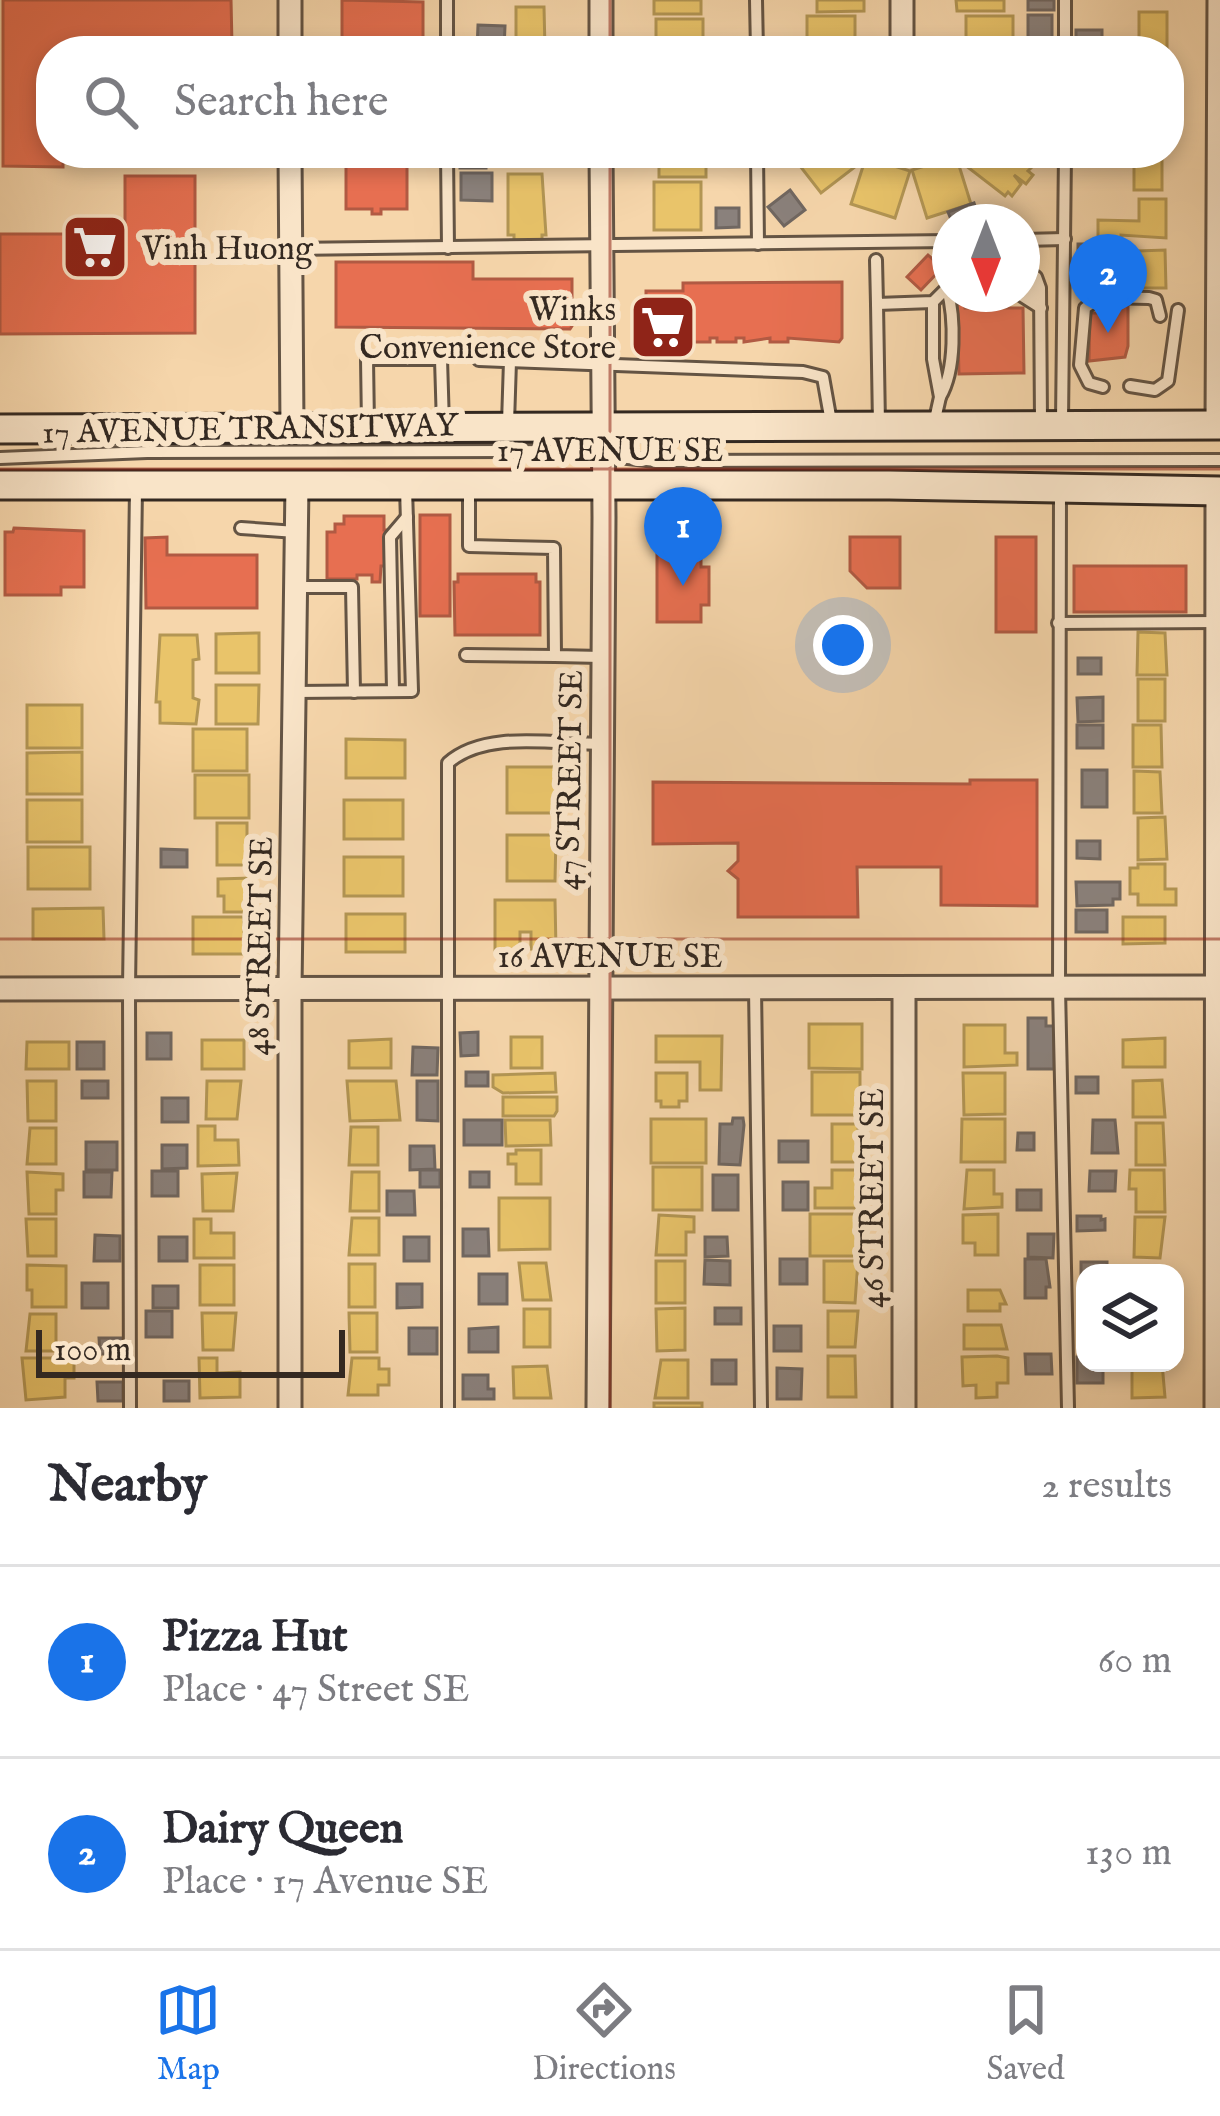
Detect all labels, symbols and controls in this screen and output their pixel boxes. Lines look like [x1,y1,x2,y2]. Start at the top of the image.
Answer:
search box [36,36,1184,168]
icon: search [78,69,144,135]
text: Search here [174,74,388,131]
north arrow [932,204,1040,312]
supermarket icon: Vinh Huong [60,212,130,282]
place label: Vinh Huong [141,229,314,271]
pin: 2 [1069,234,1147,333]
place label: Winks Convenience Store [359,290,616,370]
supermarket icon: Winks Convenience Store [628,292,698,362]
street label: 17 AVENUE TRANSITWAY [42,405,460,455]
street label: 17 AVENUE SE [497,431,723,473]
pin: 1 [644,487,722,586]
your location [813,615,873,675]
street label: 47 STREET SE [548,669,594,891]
street label: 48 STREET SE [238,836,284,1056]
street label: 16 AVENUE SE [497,937,723,979]
street label: 46 STREET SE [853,1088,895,1308]
map controls [1076,1264,1184,1372]
button: layers [1076,1264,1184,1372]
scale bar [36,1324,345,1377]
text: 100 m [54,1330,131,1372]
text: Nearby [48,1454,207,1519]
text: 2 results [1041,1462,1172,1511]
text: Pizza Hut [162,1609,348,1666]
text: 1 [80,1637,94,1686]
text: 60 m [1098,1637,1172,1686]
text: Place · 47 Street SE [162,1666,469,1715]
text: Dairy Queen [162,1801,404,1858]
text: 2 [78,1829,96,1878]
text: 130 m [1085,1829,1172,1878]
text: Place · 17 Avenue SE [162,1858,488,1907]
tab: Map [155,1977,221,2091]
tab: Directions [532,1977,676,2091]
tab: Saved [987,1977,1065,2091]

